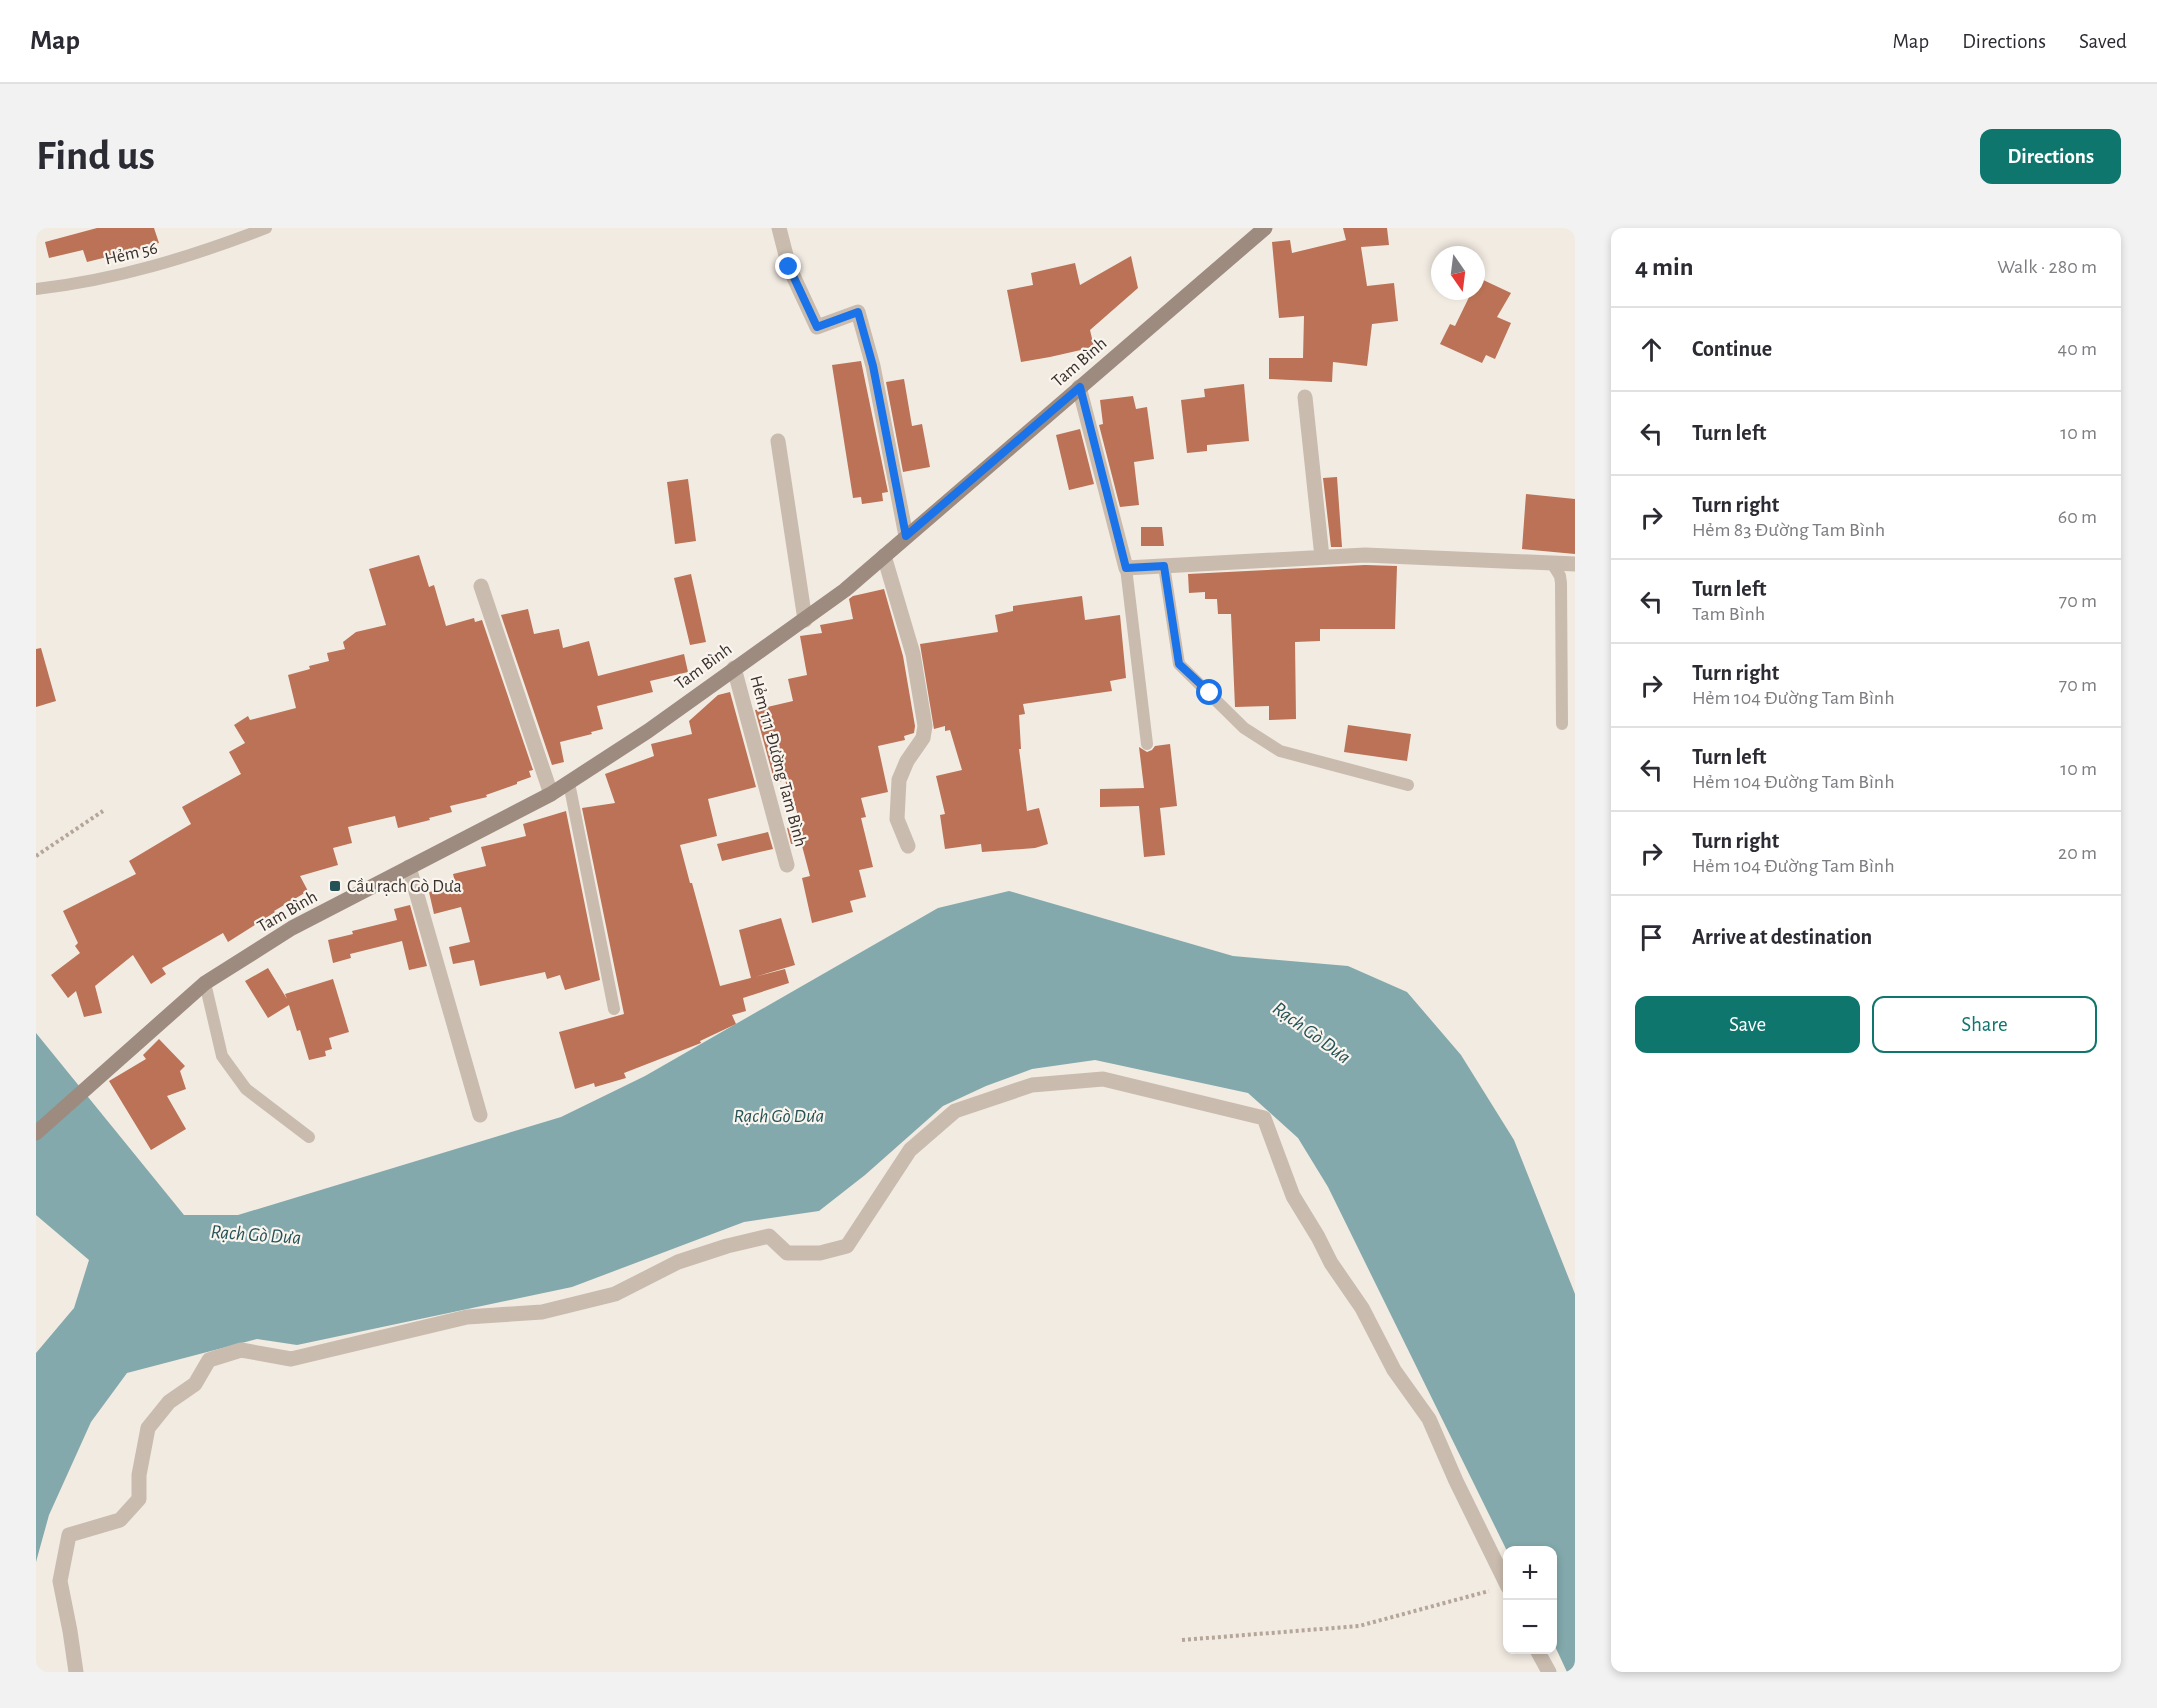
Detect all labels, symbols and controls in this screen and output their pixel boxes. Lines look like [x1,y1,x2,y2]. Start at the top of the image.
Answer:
text: Map [30,27,80,55]
text: Map [1893,31,1929,52]
text: Directions [1962,31,2046,52]
text: Saved [2079,31,2127,52]
button: Directions [1980,129,2121,184]
text: Find us [36,135,155,177]
street label: Hẻm 56 [103,239,159,269]
north arrow [1431,246,1485,300]
route end [775,253,801,279]
text: 4 min [1635,254,1694,280]
text: Walk · 280 m [1997,257,2097,277]
icon: ahead [1635,333,1668,366]
street label: Tam Bình [1049,334,1110,391]
text: Continue [1692,338,1772,360]
text: 40 m [2058,339,2097,359]
icon: left [1635,417,1668,450]
text: Turn left [1692,422,1766,444]
text: 10 m [2060,423,2097,443]
text: Turn right [1692,494,1779,516]
icon: right [1635,501,1668,534]
text: 60 m [2058,507,2097,527]
text: Hẻm 83 Đường Tam Bình [1692,520,1885,540]
text: Turn left [1692,578,1766,600]
icon: left [1635,585,1668,618]
text: 70 m [2059,591,2097,611]
text: Tam Bình [1692,604,1765,624]
street label: Tam Bình [672,640,735,693]
text: Turn right [1692,662,1779,684]
icon: right [1635,669,1668,702]
street label: Hẻm 111 Đường Tam Bình [746,674,810,849]
text: 70 m [2059,675,2097,695]
route start [1196,679,1222,705]
text: Hẻm 104 Đường Tam Bình [1692,688,1895,708]
text: Turn left [1692,746,1766,768]
icon: left [1635,753,1668,786]
text: 10 m [2060,759,2097,779]
text: Hẻm 104 Đường Tam Bình [1692,772,1895,792]
text: Turn right [1692,830,1779,852]
icon: right [1635,837,1668,870]
text: 20 m [2058,843,2097,863]
text: Hẻm 104 Đường Tam Bình [1692,856,1895,876]
place label: Cầu rạch Gò Dưa [347,877,462,896]
marker: Cầu rạch Gò Dưa [328,879,342,893]
street label: Tam Bình [255,888,320,936]
icon: arrive [1635,921,1668,954]
text: Arrive at destination [1692,926,1872,948]
button: Save [1635,996,1860,1053]
button: Share [1872,996,2097,1053]
water label: Rạch Gò Dưa [1269,998,1354,1068]
water label: Rạch Gò Dưa [734,1106,824,1126]
water label: Rạch Gò Dưa [210,1222,302,1248]
map controls [1503,1546,1557,1654]
button: + [1503,1546,1557,1600]
button: − [1503,1600,1557,1654]

